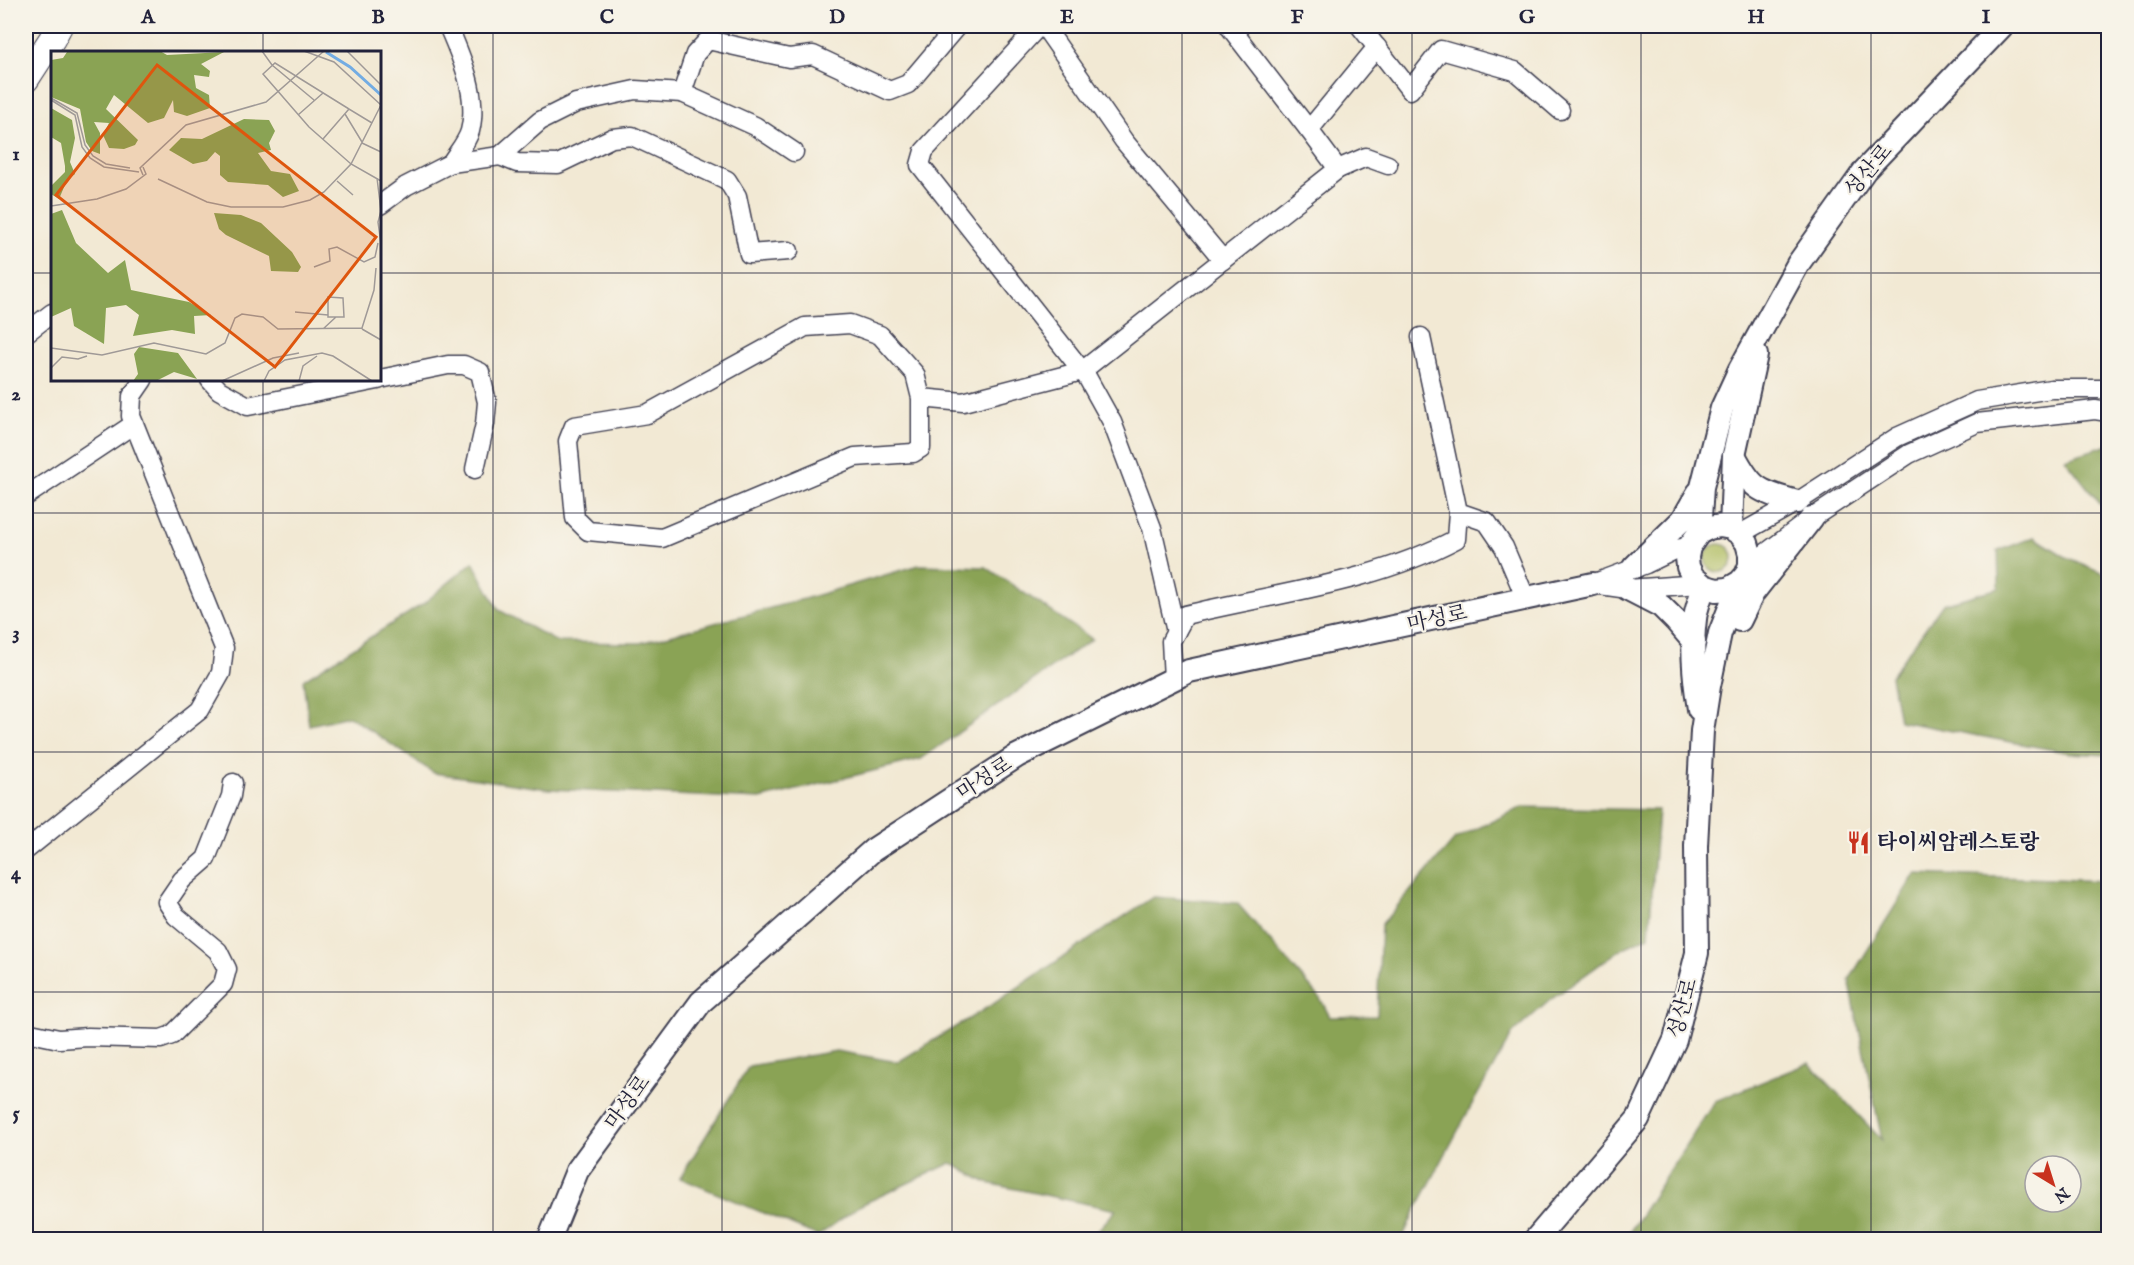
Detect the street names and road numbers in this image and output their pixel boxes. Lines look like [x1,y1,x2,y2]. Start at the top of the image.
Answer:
street label: 성산로 [1839,139,1899,203]
street label: 마성로 [1405,600,1470,639]
street label: 마성로 [952,751,1018,807]
street label: 성산로 [1663,976,1704,1041]
street label: 마성로 [599,1070,657,1135]

